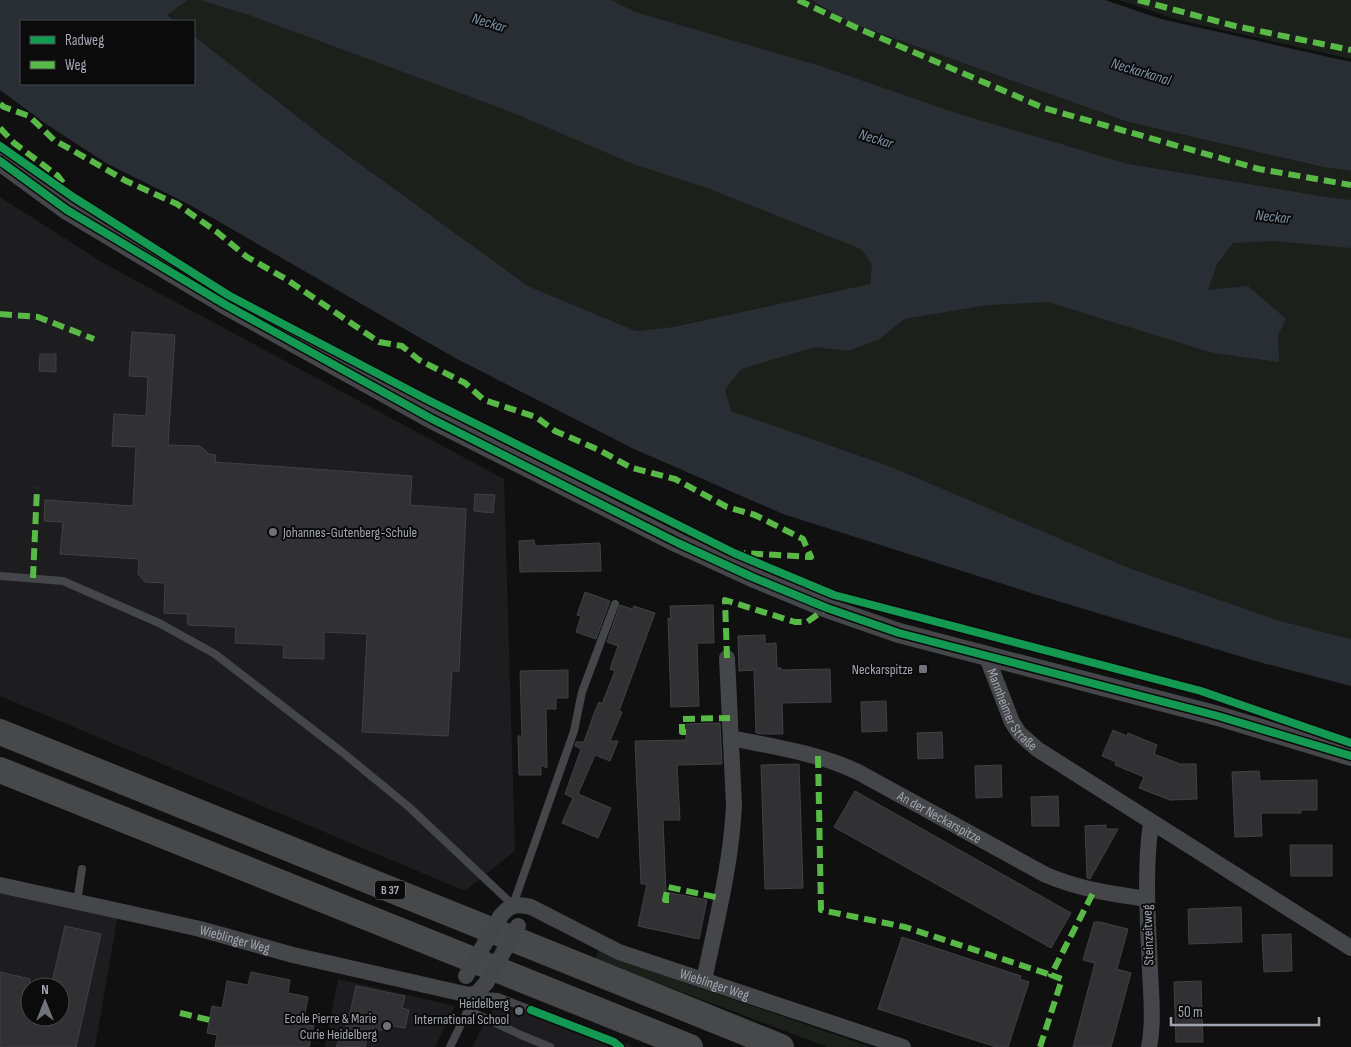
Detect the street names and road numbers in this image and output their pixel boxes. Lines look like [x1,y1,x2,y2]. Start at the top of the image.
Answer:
street label: Mannheimer Straße [984,666,1041,754]
street label: An der Neckarspitze [894,786,985,847]
road number: B 37 [375,880,405,900]
street label: Steinzeitweg [1138,904,1158,966]
street label: Wieblinger Weg [198,921,272,957]
street label: Wieblinger Weg [678,964,752,1004]

